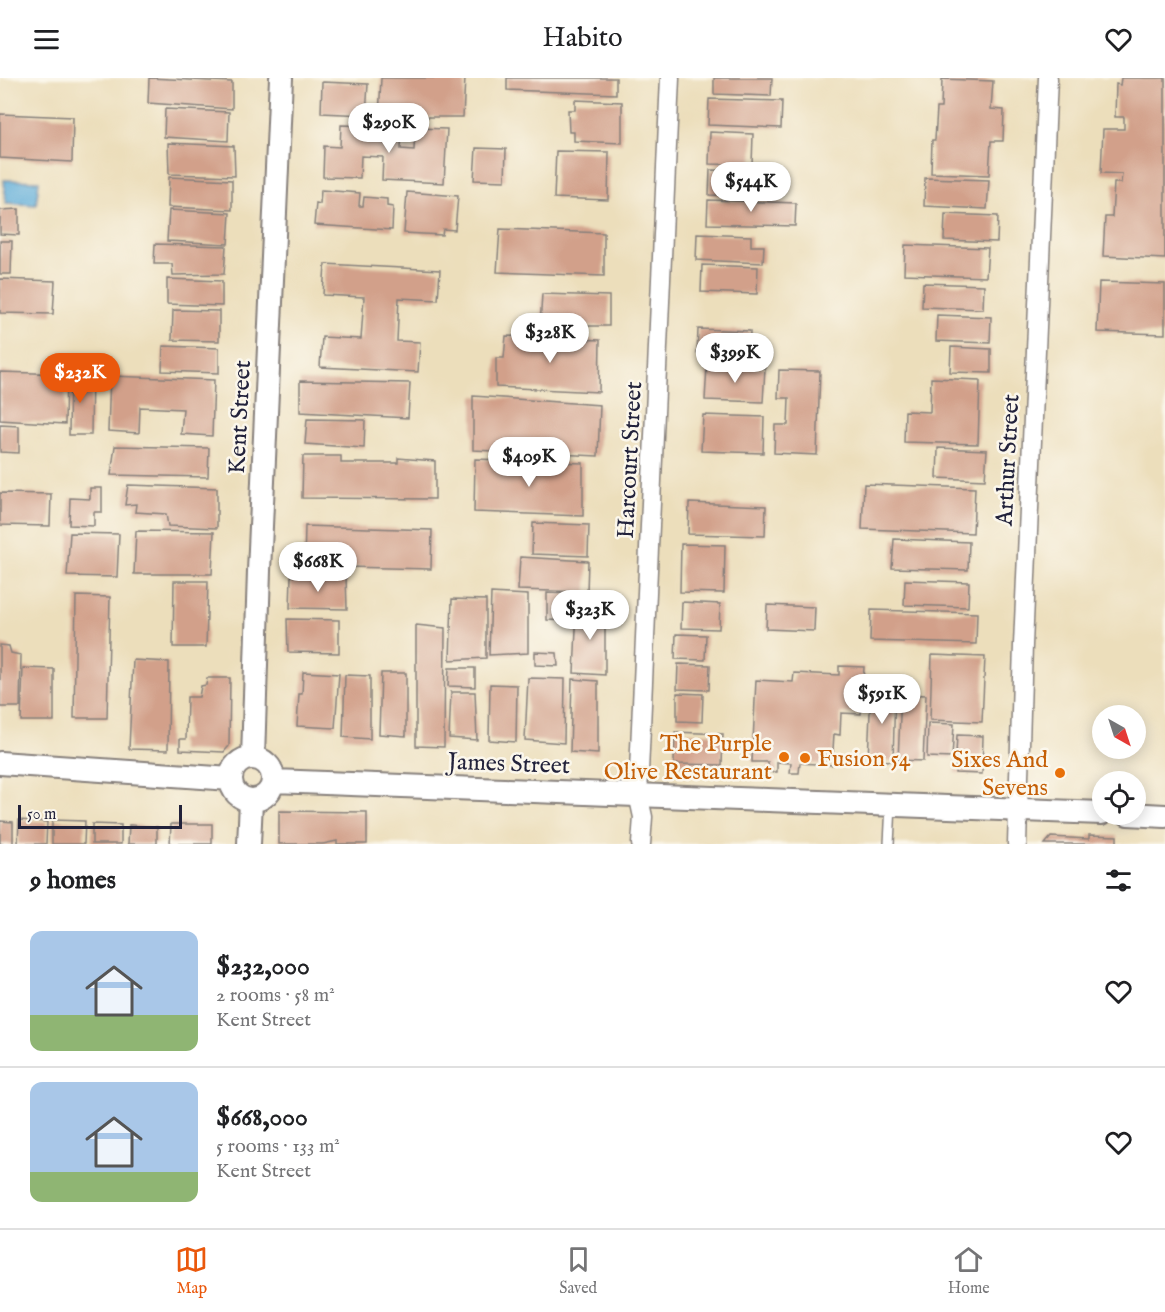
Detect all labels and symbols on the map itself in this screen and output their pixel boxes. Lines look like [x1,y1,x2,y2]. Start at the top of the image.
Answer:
pin: $290K [347,103,431,154]
pin: $544K [709,162,793,213]
pin: $328K [508,313,592,364]
pin: $399K [693,333,777,384]
pin: $232K [38,353,122,404]
street label: Kent Street [222,359,259,475]
street label: Harcourt Street [611,381,650,539]
street label: Arthur Street [990,393,1027,528]
pin: $409K [487,437,571,488]
pin: $668K [276,542,360,593]
pin: $323K [548,590,632,641]
pin: $591K [840,674,924,725]
north arrow [1092,705,1146,759]
place label: The Purple Olive Restaurant [604,729,772,788]
place label: Fusion 54 [817,744,911,775]
place label: Sixes And Sevens [951,745,1048,804]
street label: James Street [444,747,571,782]
marker: The Purple Olive Restaurant [777,750,791,764]
marker: Fusion 54 [798,751,812,765]
marker: Sixes And Sevens [1053,766,1067,780]
scale bar [18,802,182,830]

